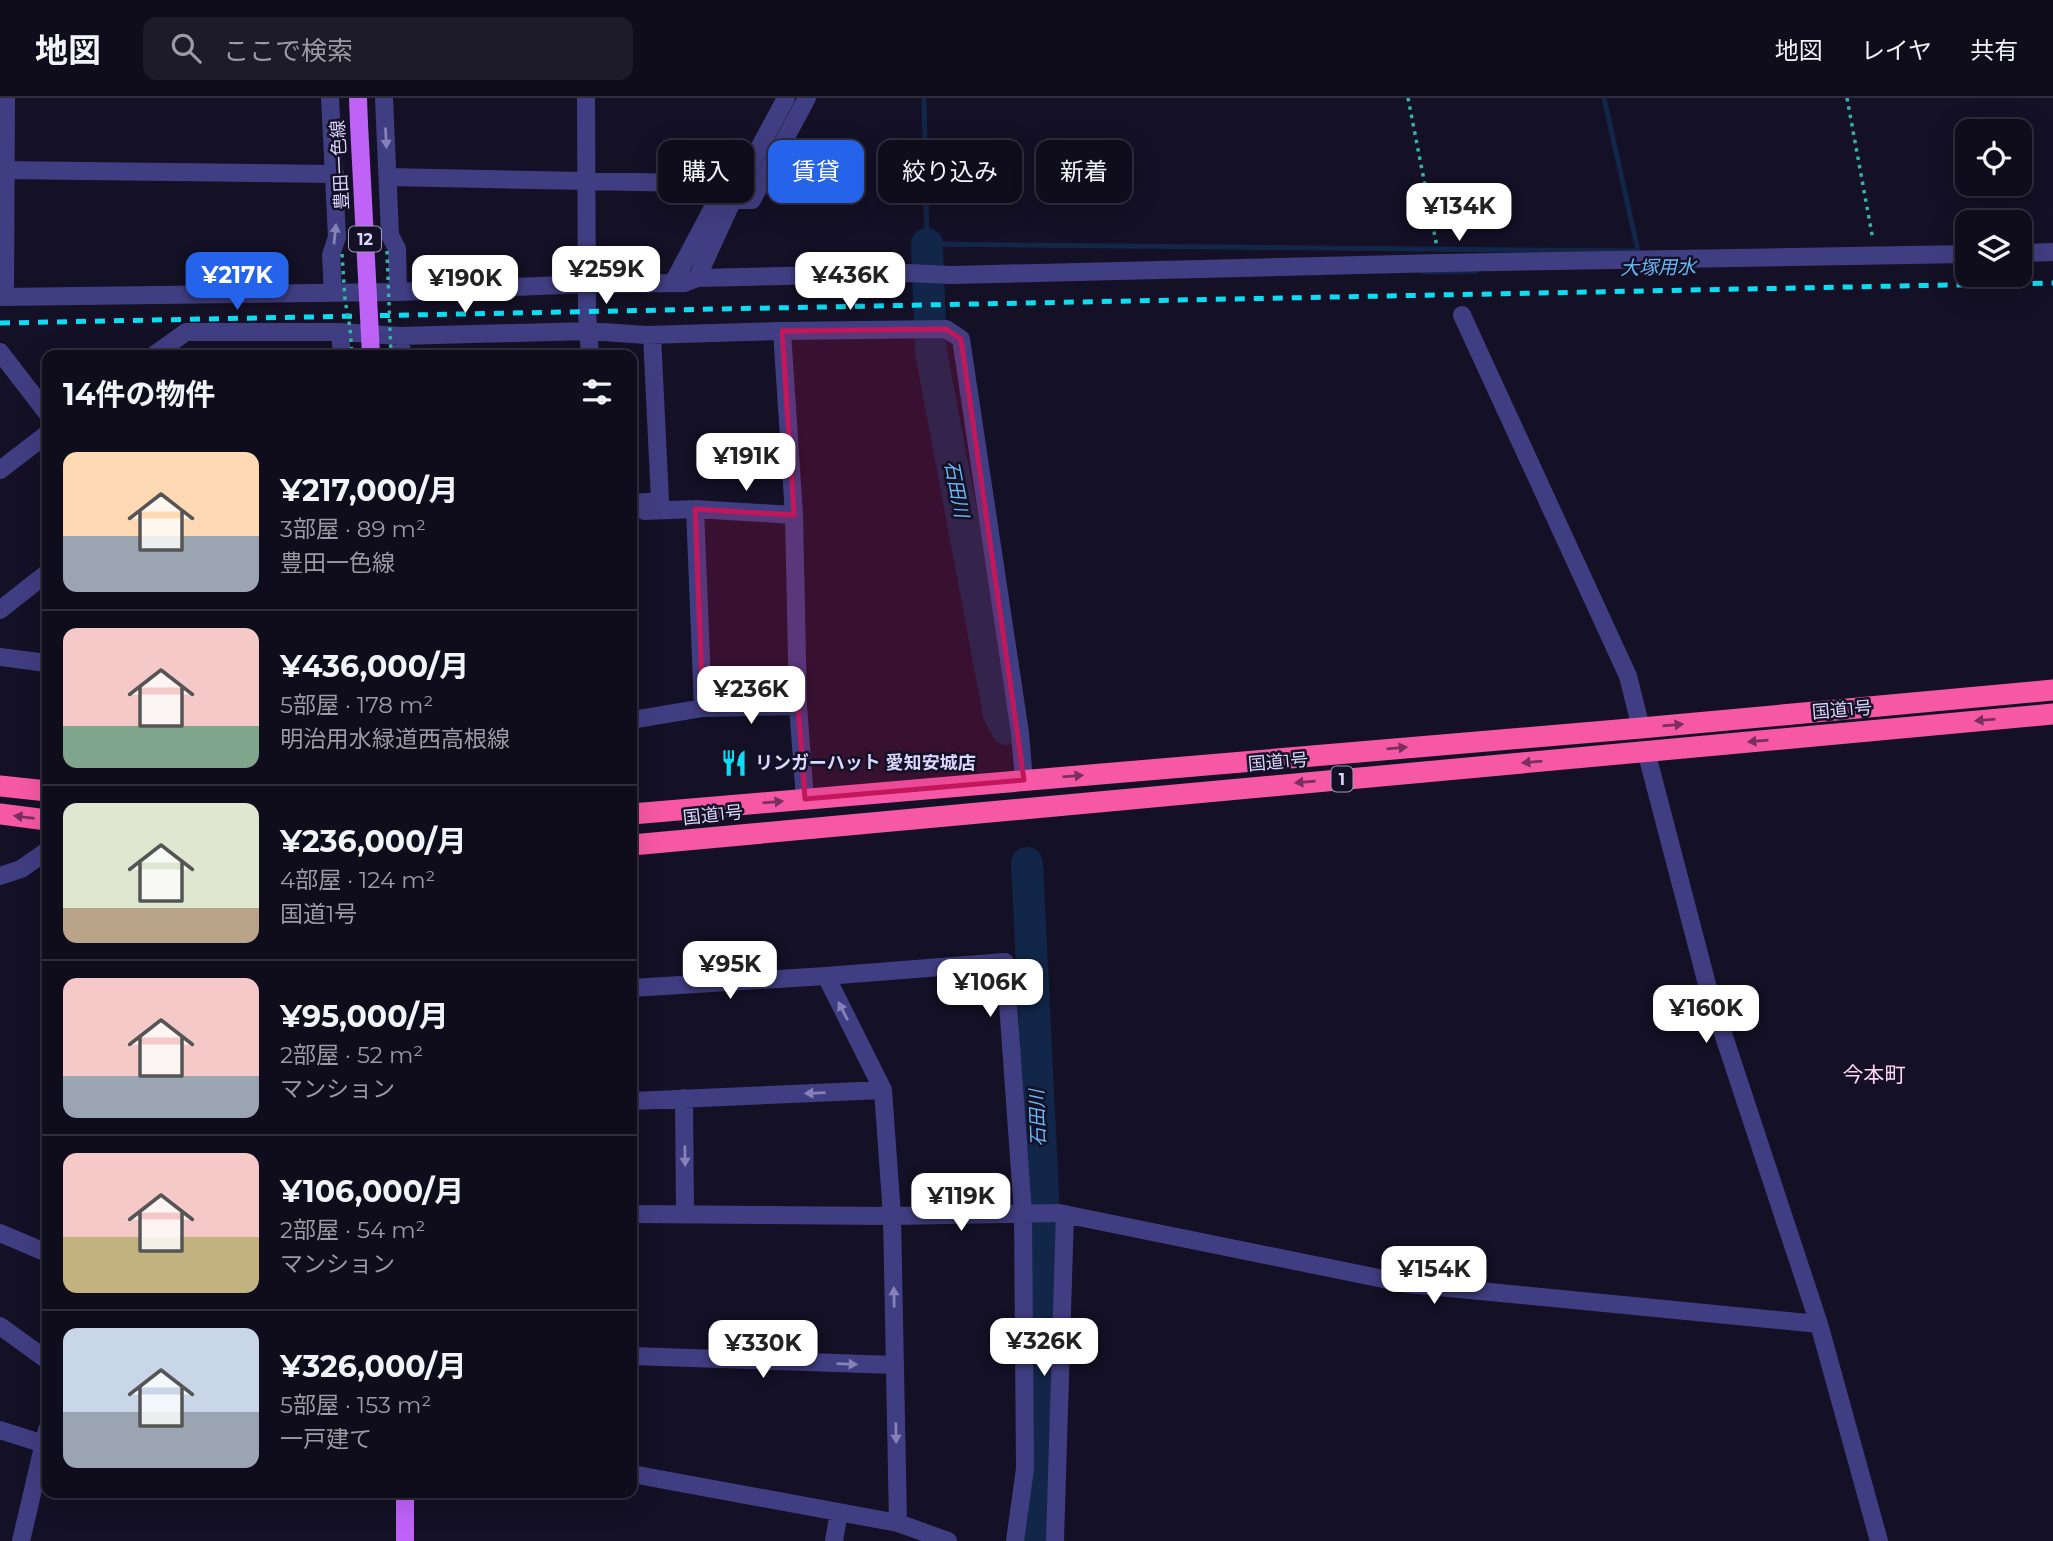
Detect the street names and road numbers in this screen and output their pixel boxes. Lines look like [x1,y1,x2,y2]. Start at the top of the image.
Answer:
street label: 豊田一色線 [327,119,353,211]
road number: 12 [349,226,381,252]
street label: 国道1号 [1811,696,1873,724]
street label: 国道1号 [1247,748,1309,776]
road number: 1 [1332,766,1352,792]
street label: 国道1号 [682,801,744,829]

